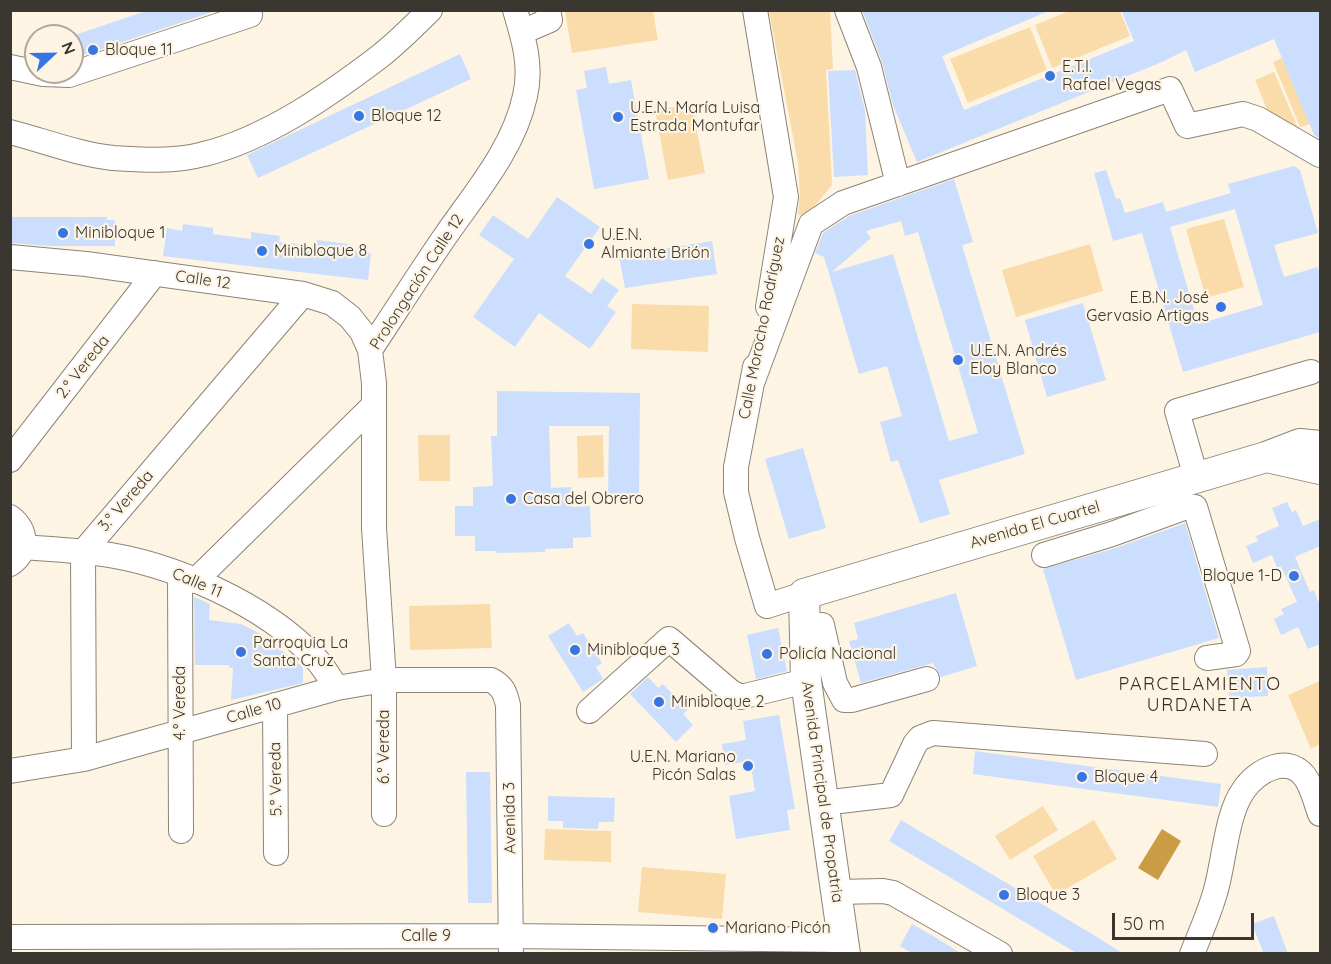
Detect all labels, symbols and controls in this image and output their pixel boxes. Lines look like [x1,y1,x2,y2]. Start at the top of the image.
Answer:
north arrow [24,24,84,84]
text: N [57,39,80,57]
place label: Bloque 11 [105,40,173,60]
marker: Bloque 11 [86,43,100,57]
place label: E.T.I. Rafael Vegas [1062,57,1161,95]
marker: E.T.I. Rafael Vegas [1043,69,1057,83]
place label: U.E.N. María Luisa Estrada Montufar [630,98,760,136]
place label: Bloque 12 [371,106,442,126]
marker: Bloque 12 [352,109,366,123]
marker: U.E.N. María Luisa Estrada Montufar [611,110,625,124]
street label: Prolongación Calle 12 [366,211,468,353]
place label: Minibloque 1 [75,223,165,243]
place label: U.E.N. Almiante Brión [601,225,710,263]
marker: Minibloque 1 [56,226,70,240]
street label: Calle Morocho Rodríguez [735,235,789,421]
marker: U.E.N. Almiante Brión [582,237,596,251]
place label: Minibloque 8 [274,241,367,261]
marker: Minibloque 8 [255,244,269,258]
street label: Calle 12 [174,267,232,293]
place label: E.B.N. José Gervasio Artigas [1086,288,1209,326]
marker: E.B.N. José Gervasio Artigas [1214,300,1228,314]
street label: 2.° Vereda [52,332,114,402]
place label: U.E.N. Andrés Eloy Blanco [970,341,1067,379]
marker: U.E.N. Andrés Eloy Blanco [951,353,965,367]
street label: 3.° Vereda [94,467,158,535]
place label: Casa del Obrero [523,489,644,509]
marker: Casa del Obrero [504,492,518,506]
street label: Avenida El Cuartel [968,497,1102,553]
street label: Calle 11 [169,564,225,602]
place label: Bloque 1-D [1203,566,1282,586]
marker: Bloque 1-D [1287,569,1301,583]
place label: Parroquia La Santa Cruz [253,633,348,671]
place label: Minibloque 3 [587,640,680,660]
marker: Minibloque 3 [568,643,582,657]
place label: Policía Nacional [779,644,896,664]
marker: Parroquia La Santa Cruz [234,645,248,659]
marker: Policía Nacional [760,647,774,661]
street label: 4.° Vereda [170,666,190,740]
district label: PARCELAMIENTO URDANETA [1118,674,1282,716]
street label: Avenida Principal de Propatria [797,680,847,904]
place label: Minibloque 2 [671,692,764,712]
street label: Calle 10 [224,694,284,728]
marker: Minibloque 2 [652,695,666,709]
street label: 6.° Vereda [374,710,394,784]
street label: 5.° Vereda [266,742,286,816]
place label: U.E.N. Mariano Picón Salas [630,747,736,785]
marker: U.E.N. Mariano Picón Salas [741,759,755,773]
place label: Bloque 4 [1094,767,1158,787]
marker: Bloque 4 [1075,770,1089,784]
street label: Avenida 3 [500,782,520,854]
place label: Bloque 3 [1016,885,1080,905]
marker: Bloque 3 [997,888,1011,902]
scale bar [1115,901,1258,939]
text: 50 m [1123,912,1165,935]
place label: Mariano Picón [725,918,831,938]
marker: Mariano Picón [706,921,720,935]
street label: Calle 9 [401,926,451,946]

